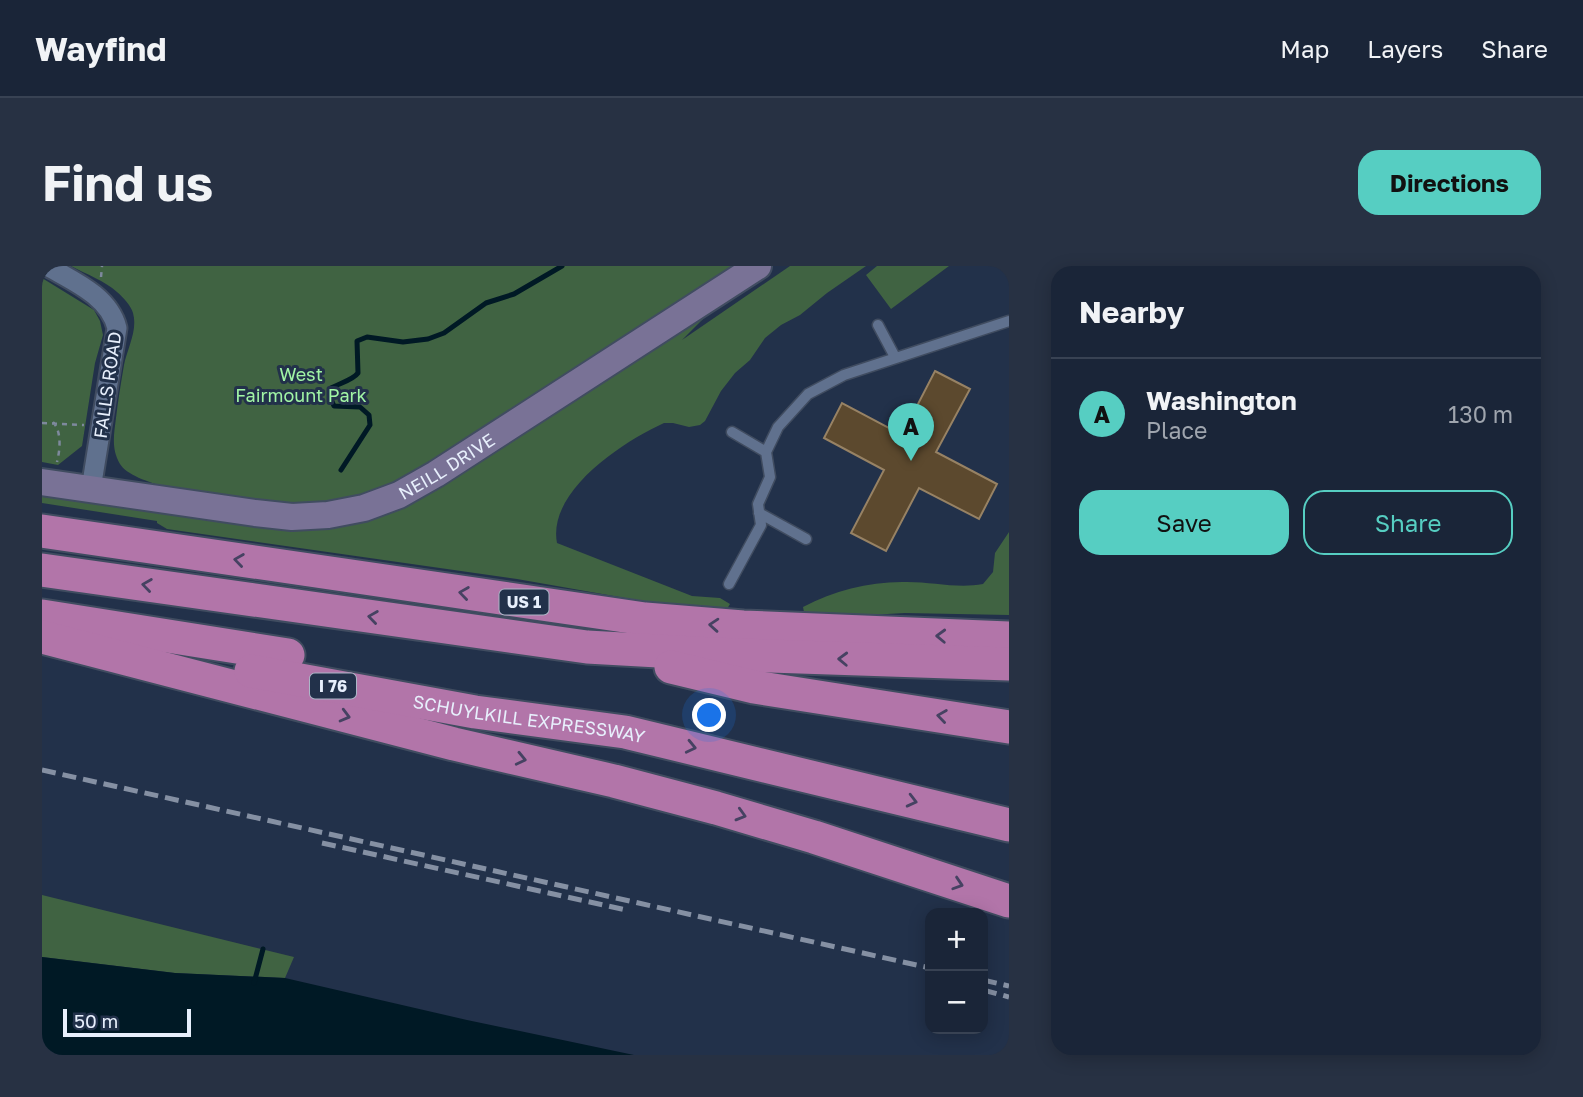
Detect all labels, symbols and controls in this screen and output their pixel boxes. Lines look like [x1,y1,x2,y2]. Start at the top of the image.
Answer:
text: Wayfind [35,29,166,68]
text: Map [1280,34,1329,63]
text: Layers [1367,34,1443,63]
text: Share [1481,34,1548,63]
button: Directions [1358,150,1541,215]
text: Find us [42,153,213,212]
text: Nearby [1079,294,1184,330]
street label: FALLS ROAD [89,330,125,440]
park label: West Fairmount Park [235,363,367,406]
text: Washington [1146,385,1297,416]
text: A [1094,400,1110,428]
text: 130 m [1448,400,1513,428]
pin: A [888,403,934,461]
text: Place [1146,416,1207,444]
street label: NEILL DRIVE [394,428,499,504]
button: Save [1079,490,1289,555]
button: Share [1303,490,1513,555]
one-way arrow [233,553,244,568]
one-way arrow [142,578,153,593]
one-way arrow [458,586,470,601]
road number: US 1 [500,590,548,614]
one-way arrow [367,609,379,624]
one-way arrow [708,618,719,633]
one-way arrow [935,628,946,643]
one-way arrow [837,651,848,666]
road number: I 76 [310,674,356,698]
street label: SCHUYLKILL EXPRESSWAY [411,690,648,748]
your location [692,698,726,732]
one-way arrow [339,707,351,722]
one-way arrow [936,708,948,723]
one-way arrow [685,739,697,754]
one-way arrow [515,751,527,765]
one-way arrow [906,793,918,807]
one-way arrow [735,807,747,822]
one-way arrow [951,876,963,890]
map controls [925,908,988,1034]
button: + [925,908,988,971]
button: − [925,971,988,1034]
scale bar [63,1006,191,1038]
text: 50 m [74,1009,118,1032]

